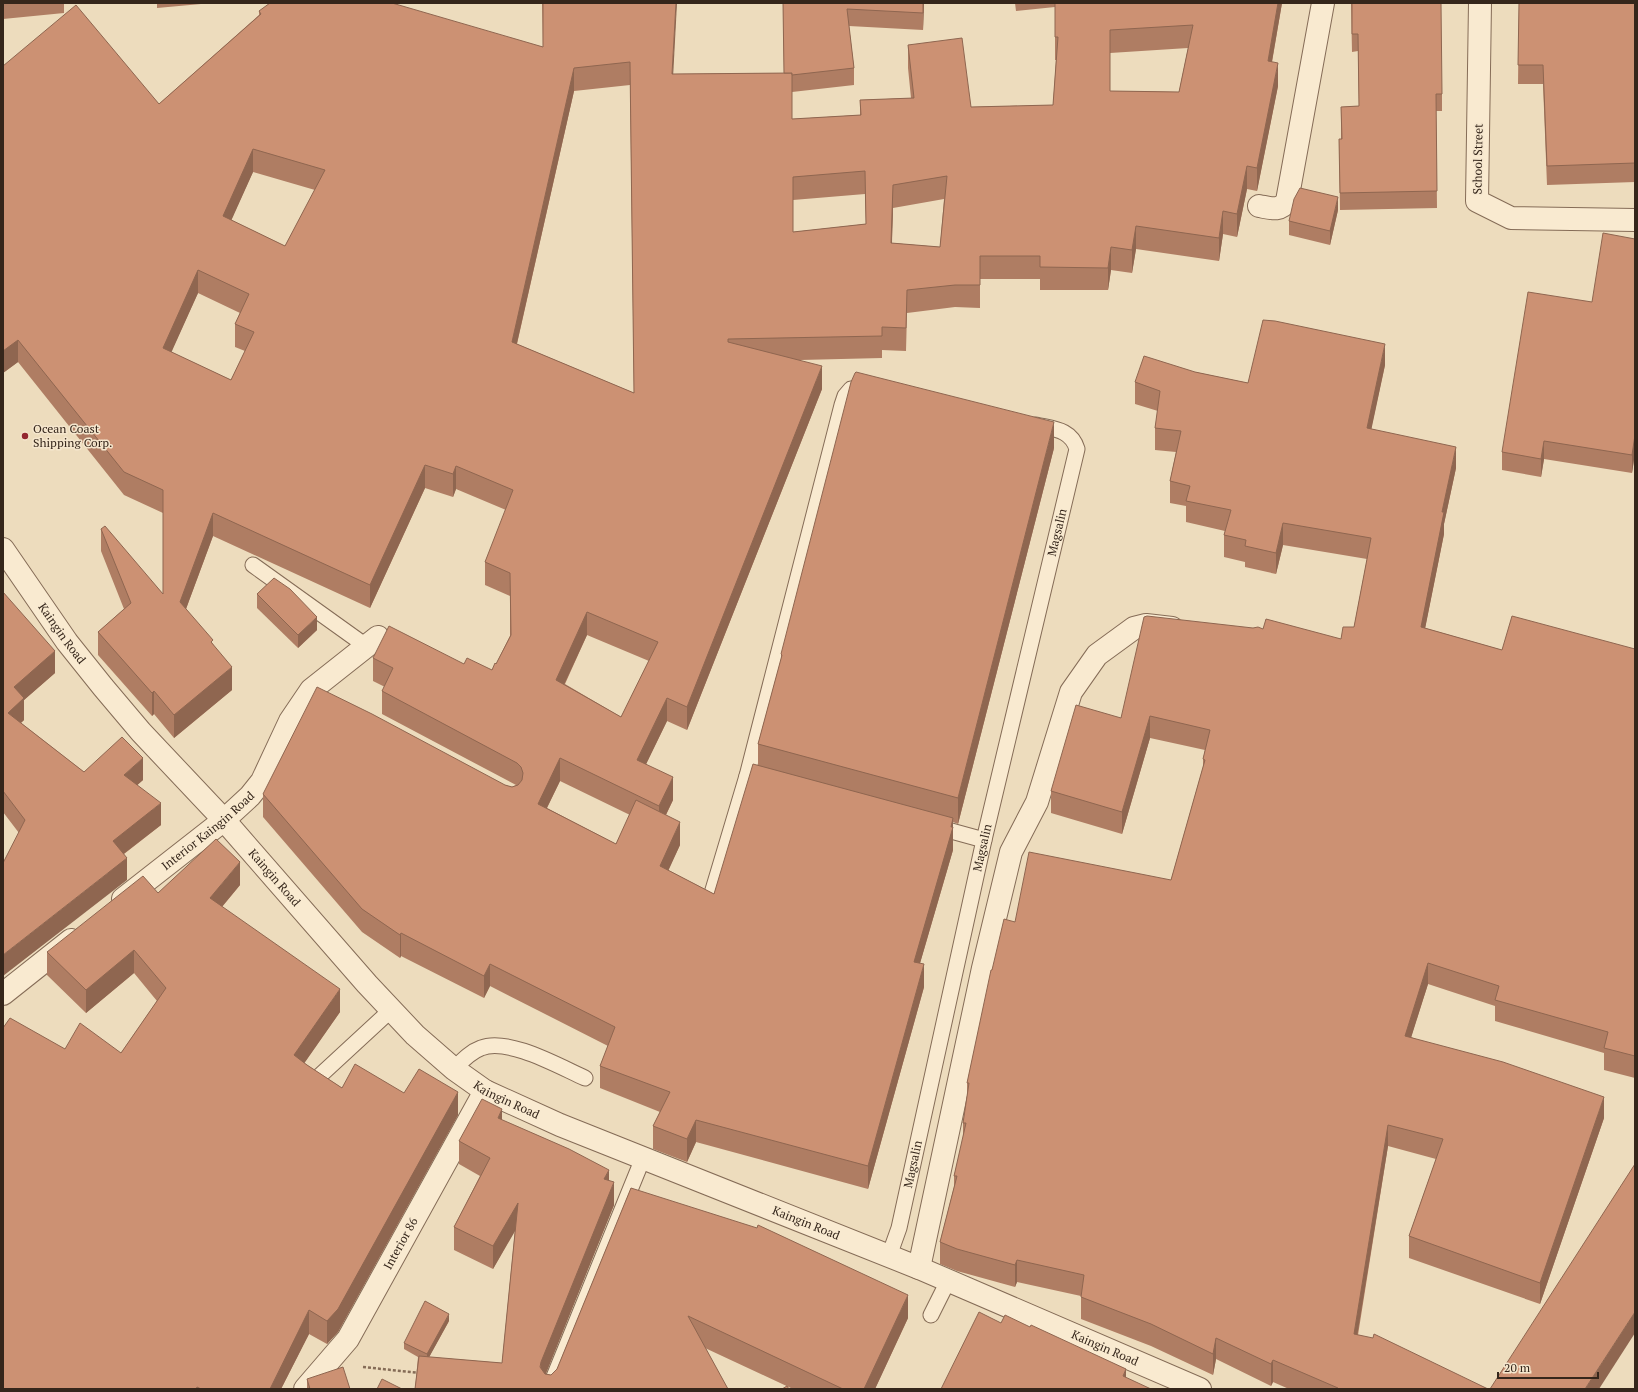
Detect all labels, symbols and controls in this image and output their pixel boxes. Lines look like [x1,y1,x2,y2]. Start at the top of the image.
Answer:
street label: School Street [1469,123,1486,195]
place label: Ocean Coast Shipping Corp. [33,421,112,450]
marker: Ocean Coast Shipping Corp. [20,431,30,441]
street label: Magsalin [1044,507,1070,558]
street label: Kaingin Road [35,600,90,667]
street label: Interior Kaingin Road [158,788,257,873]
street label: Magsalin [969,822,995,873]
street label: Kaingin Road [246,846,304,909]
street label: Kaingin Road [471,1077,542,1122]
street label: Magsalin [900,1139,925,1189]
street label: Kaingin Road [770,1202,843,1243]
street label: Interior 86 [380,1214,421,1272]
street label: Kaingin Road [1069,1327,1141,1369]
scale bar [1498,1354,1598,1380]
text: 20 m [1504,1360,1531,1375]

